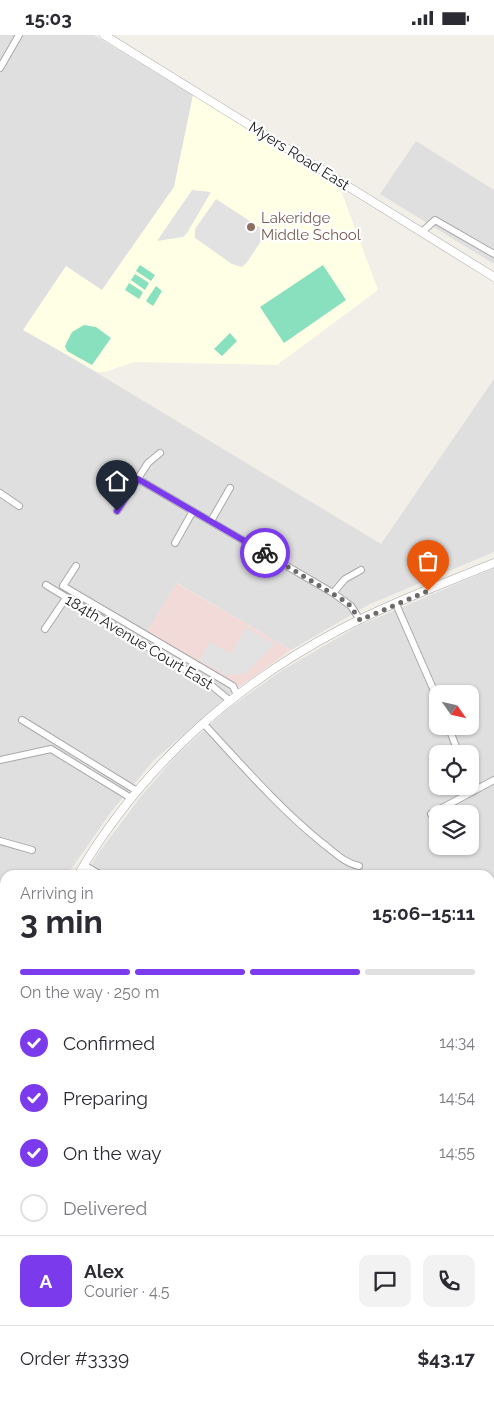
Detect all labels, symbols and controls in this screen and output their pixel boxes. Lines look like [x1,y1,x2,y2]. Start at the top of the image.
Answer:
text: 15:03 [25,7,72,29]
street label: Myers Road East [245,118,353,194]
place label: Lakeridge Middle School [261,209,362,244]
marker: Lakeridge Middle School [245,221,257,233]
pin [96,460,138,511]
icon: home [103,467,131,495]
courier [240,528,290,578]
icon: bike [251,539,279,567]
pin [407,540,449,591]
icon: bag [414,547,442,575]
street label: 184th Avenue Court East [62,591,216,693]
north arrow [429,685,479,735]
map controls [429,685,479,855]
button: locate [429,745,479,795]
button: layers [429,805,479,855]
text: Arriving in [20,884,94,903]
text: 15:06–15:11 [372,902,475,924]
text: 3 min [20,903,103,940]
text: On the way · 250 m [20,983,159,1002]
icon: check [20,1029,48,1057]
text: Confirmed [63,1032,155,1054]
text: 14:34 [439,1033,475,1052]
icon: check [20,1084,48,1112]
text: Preparing [63,1087,148,1109]
text: 14:54 [439,1088,475,1107]
icon: check [20,1139,48,1167]
text: On the way [63,1142,162,1164]
text: 14:55 [439,1143,475,1162]
text: Delivered [63,1197,147,1219]
button: chat [359,1255,411,1307]
button: phone [423,1255,475,1307]
text: Alex [84,1260,124,1282]
text: A [40,1270,52,1292]
text: Courier · 4.5 [84,1282,169,1301]
text: Order #3339 [20,1347,129,1369]
text: $43.17 [417,1347,475,1369]

